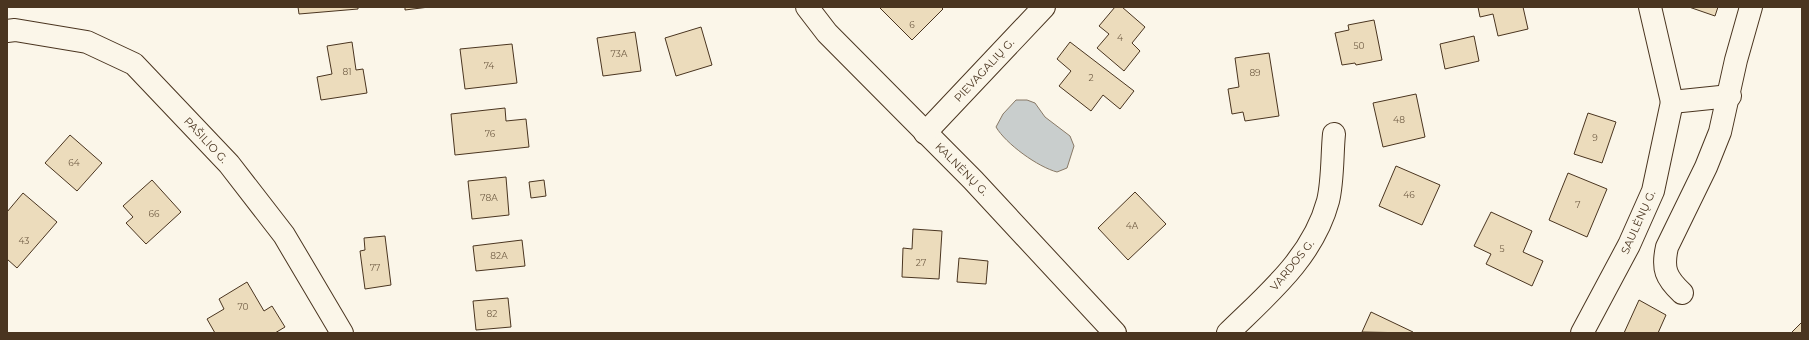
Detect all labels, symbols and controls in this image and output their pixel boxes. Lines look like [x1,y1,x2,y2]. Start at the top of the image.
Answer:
house number: 6 [909,19,915,30]
house number: 4 [1117,32,1123,43]
street label: PIEVAGALIŲ G. [951,35,1017,105]
house number: 50 [1353,40,1365,51]
house number: 73A [611,48,628,59]
house number: 74 [484,60,494,71]
house number: 81 [343,66,352,77]
house number: 89 [1249,67,1261,78]
house number: 2 [1088,72,1094,83]
street label: PAŠILIO G. [181,114,231,166]
house number: 48 [1393,114,1405,125]
house number: 76 [485,128,496,139]
house number: 9 [1592,132,1598,143]
street label: KALNĖNŲ G. [932,139,992,199]
house number: 64 [68,157,80,168]
street label: SAULĖNŲ G. [1618,188,1658,256]
house number: 46 [1403,189,1415,200]
house number: 78A [480,192,498,203]
house number: 7 [1575,199,1581,210]
house number: 66 [149,208,160,219]
house number: 4A [1126,220,1139,231]
house number: 43 [19,235,29,246]
street label: VARDOS G. [1267,236,1317,294]
house number: 5 [1499,243,1505,254]
house number: 82A [490,250,508,261]
house number: 27 [916,257,926,268]
house number: 77 [370,262,380,273]
house number: 70 [237,301,249,312]
house number: 82 [487,308,497,319]

